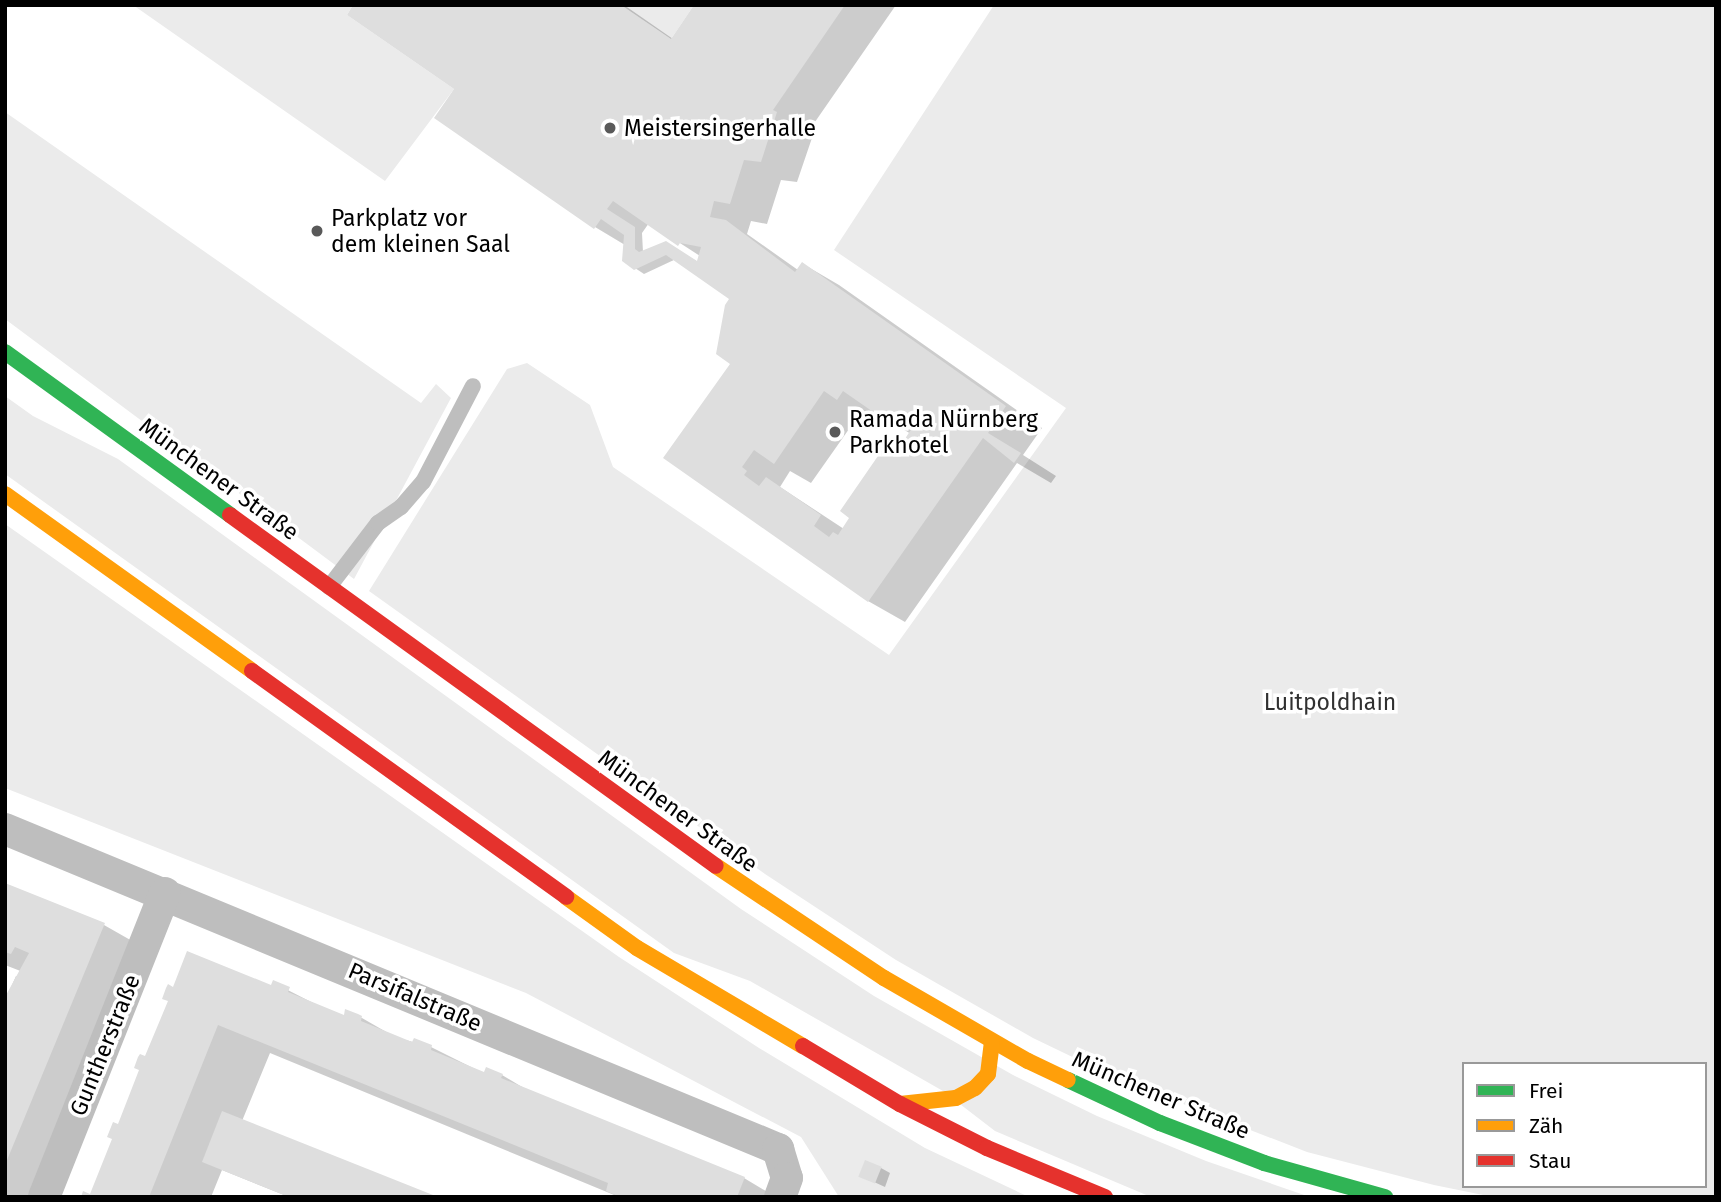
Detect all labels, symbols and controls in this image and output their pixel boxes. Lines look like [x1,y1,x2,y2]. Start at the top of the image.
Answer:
place label: Meistersingerhalle [624,114,816,142]
marker: Meistersingerhalle [602,120,618,136]
place label: Parkplatz vor dem kleinen Saal [331,204,510,258]
marker: Parkplatz vor dem kleinen Saal [309,223,325,239]
place label: Ramada Nürnberg Parkhotel [849,405,1038,459]
street label: Münchener Straße [134,412,304,546]
marker: Ramada Nürnberg Parkhotel [827,424,843,440]
park label: Luitpoldhain [1264,688,1396,716]
street label: Münchener Straße [593,744,763,878]
street label: Parsifalstraße [344,956,486,1038]
street label: Guntherstraße [64,970,146,1120]
street label: Münchener Straße [1068,1045,1254,1145]
legend [1462,1062,1707,1188]
text: Frei [1529,1078,1563,1104]
text: Zäh [1529,1113,1563,1139]
text: Stau [1529,1148,1572,1174]

